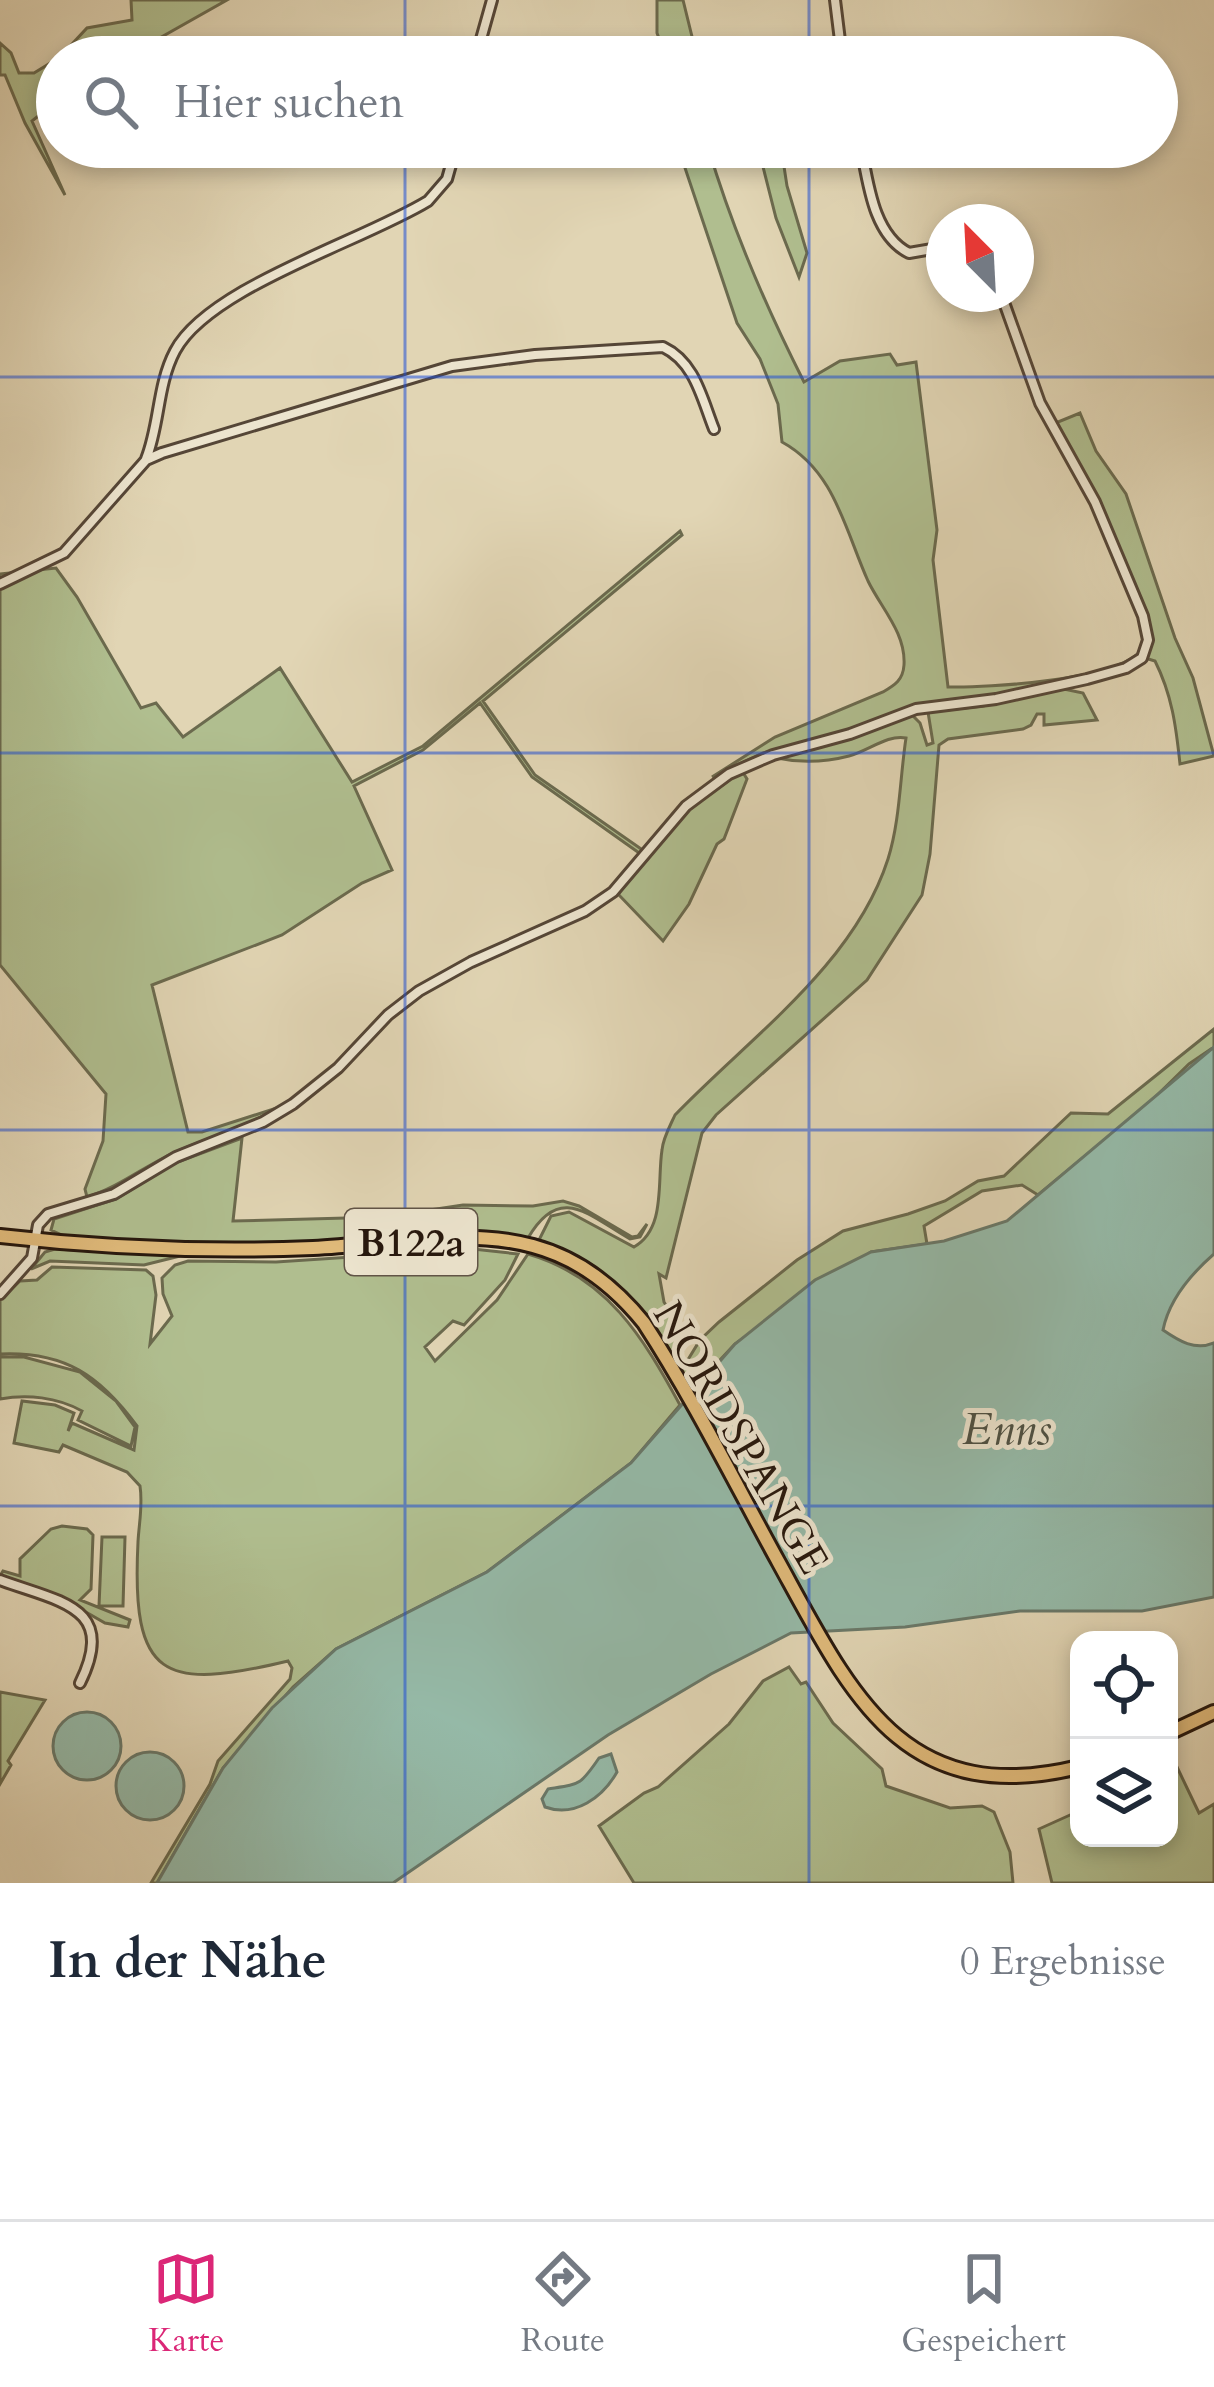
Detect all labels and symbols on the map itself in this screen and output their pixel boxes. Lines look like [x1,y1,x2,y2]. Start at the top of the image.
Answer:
north arrow [926,204,1034,312]
road number: B122a [345,1209,477,1275]
street label: NORDSPANGE [639,1291,842,1585]
water label: Enns [963,1399,1051,1460]

